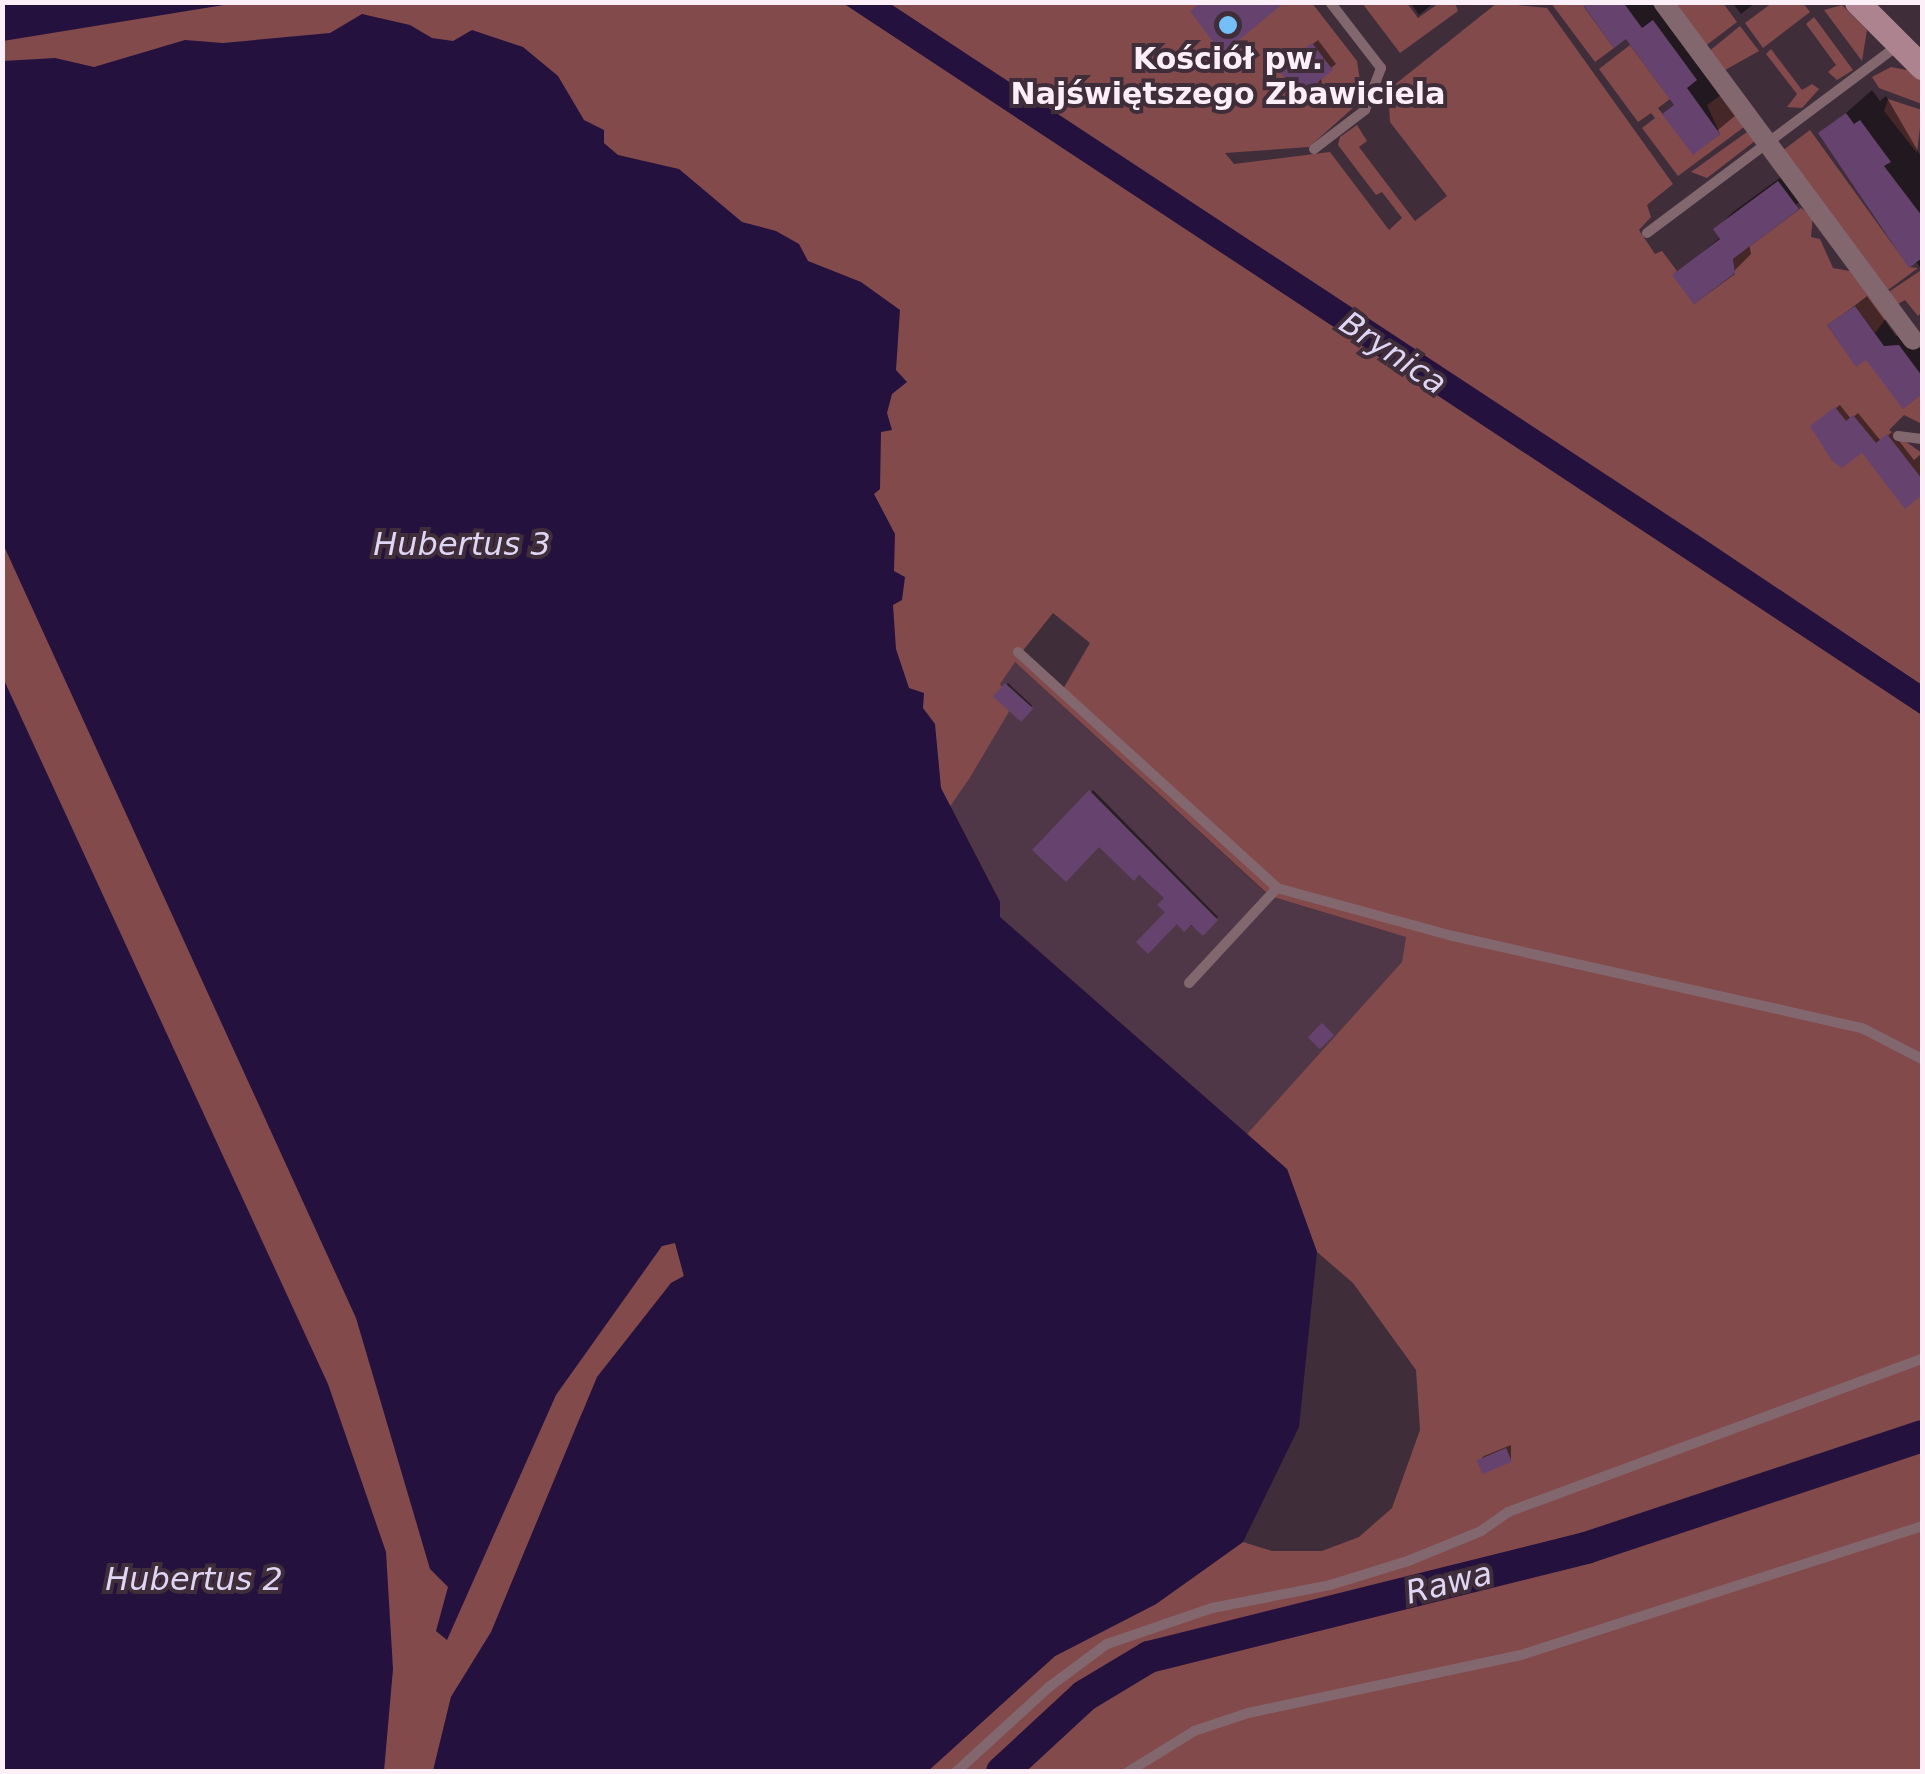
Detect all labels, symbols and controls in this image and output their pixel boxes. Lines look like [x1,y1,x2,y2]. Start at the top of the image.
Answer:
marker: Kościół pw. Najświętszego Zbawiciela [1217,14,1239,36]
place label: Kościół pw. Najświętszego Zbawiciela [1011,41,1445,112]
water label: Brynica [1332,303,1454,403]
water label: Hubertus 3 [373,525,551,563]
water label: Rawa [1402,1554,1496,1612]
water label: Hubertus 2 [105,1560,283,1598]

